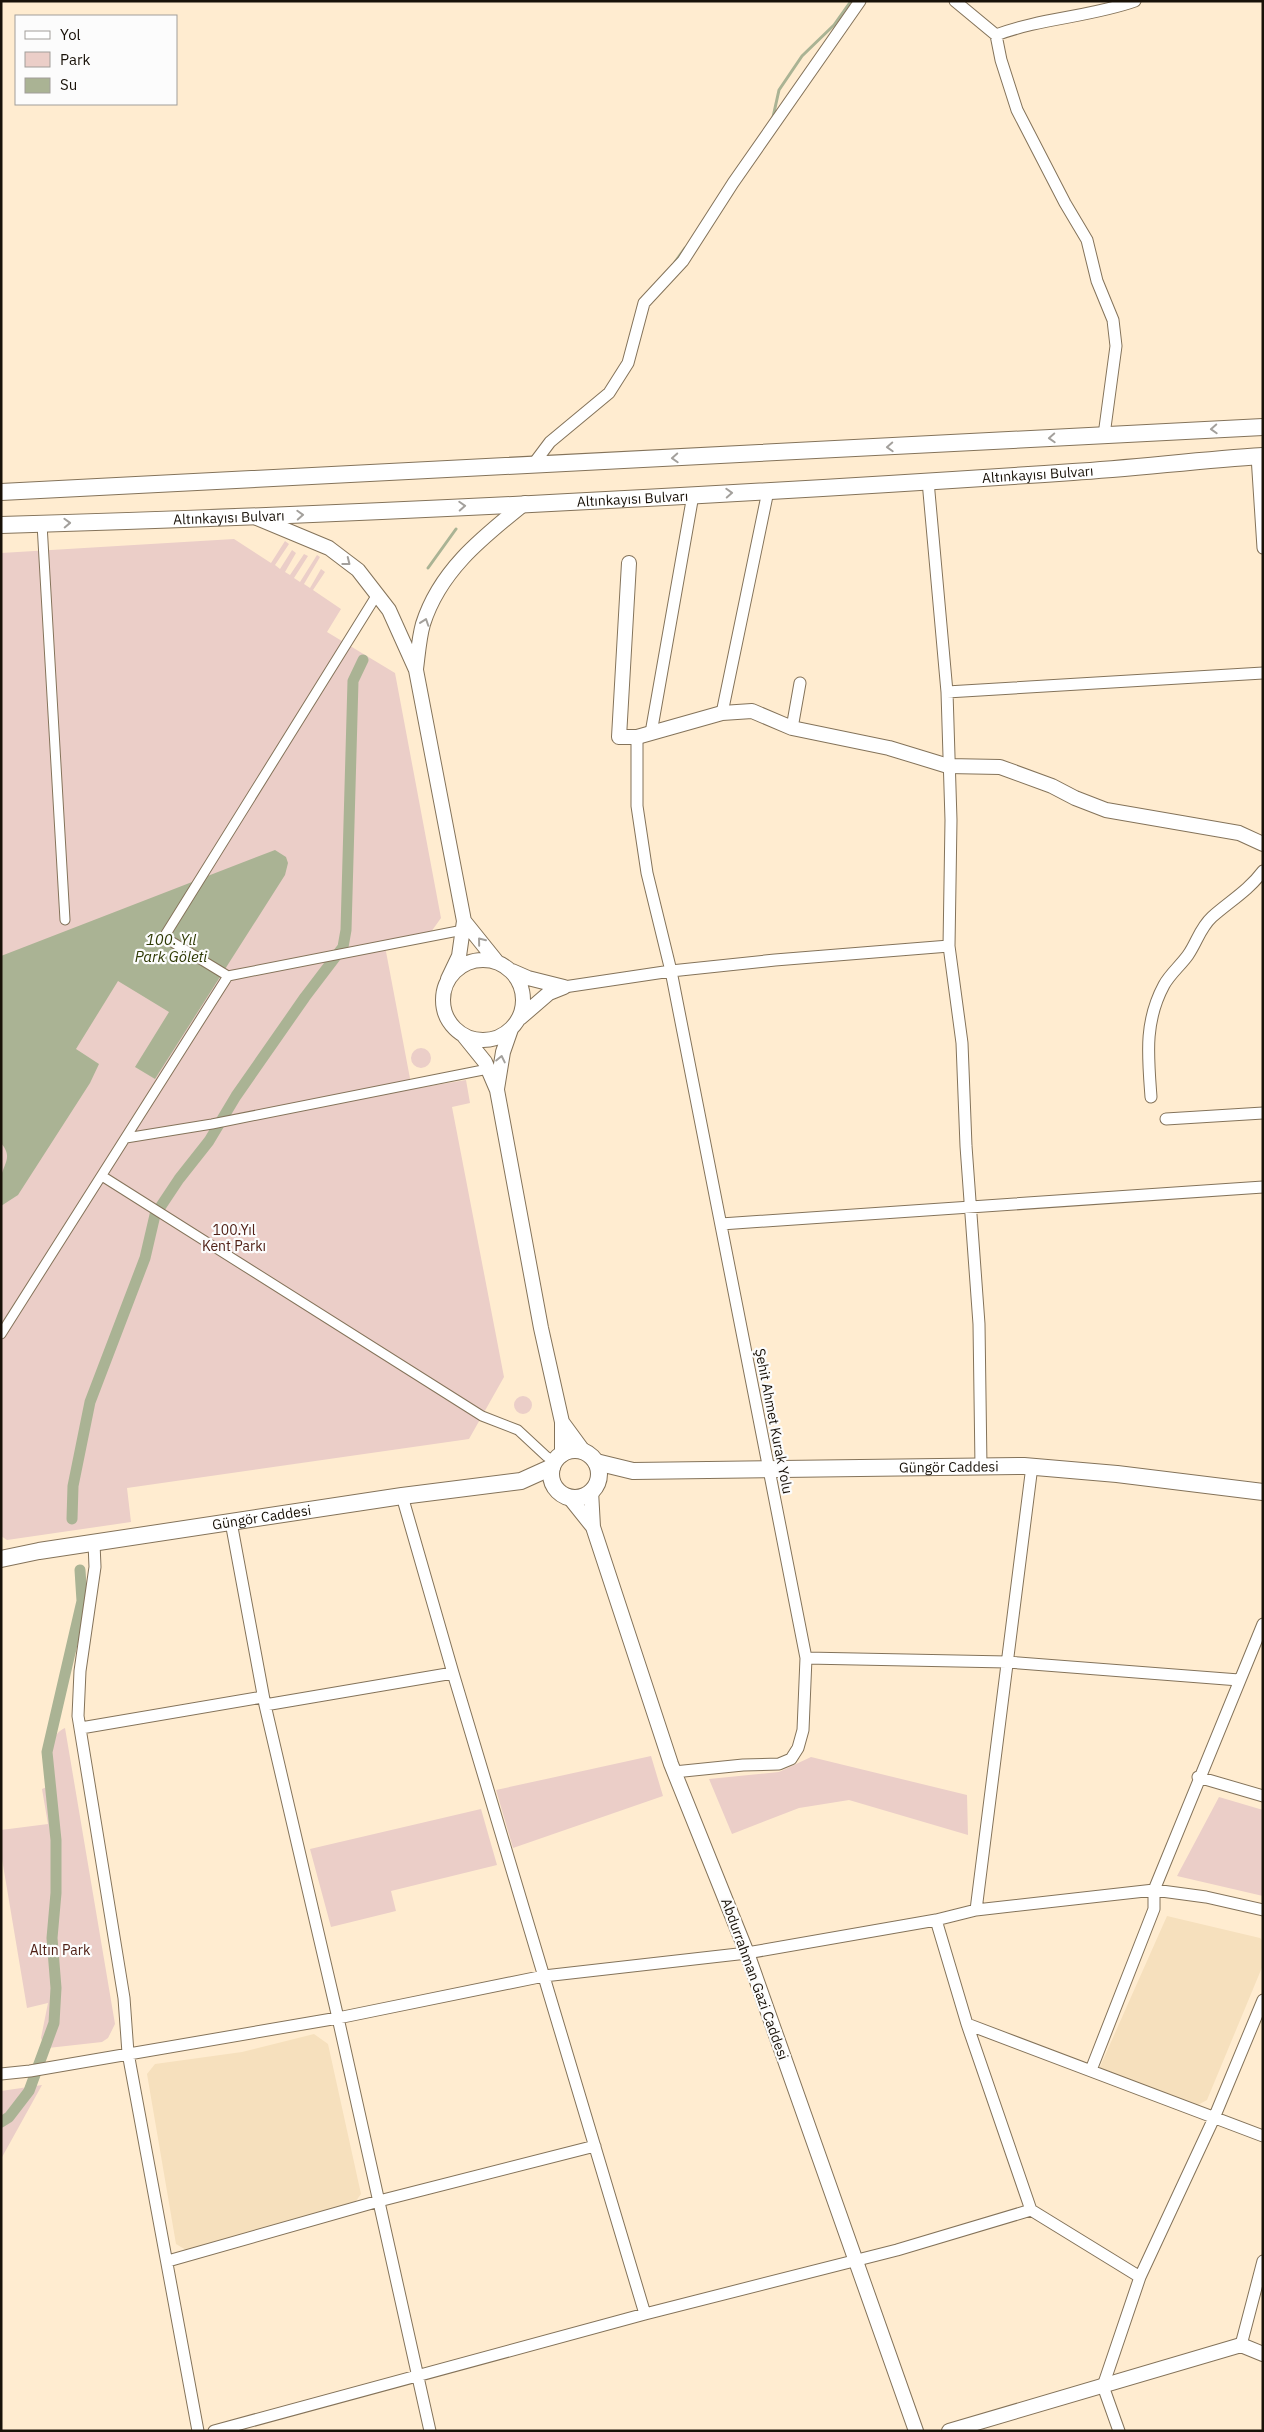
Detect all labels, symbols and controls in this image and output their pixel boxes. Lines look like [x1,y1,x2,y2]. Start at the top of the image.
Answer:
legend [15,15,178,105]
text: Yol [60,25,81,44]
text: Park [60,50,90,69]
text: Su [60,75,77,94]
one-way arrow [1210,424,1218,435]
one-way arrow [1048,432,1056,443]
one-way arrow [885,441,893,452]
one-way arrow [671,453,679,464]
street label: Altınkayısı Bulvarı [981,462,1094,487]
street label: Altınkayısı Bulvarı [576,487,689,511]
one-way arrow [726,488,734,498]
one-way arrow [458,501,466,512]
street label: Altınkayısı Bulvarı [173,506,285,529]
one-way arrow [296,510,304,521]
one-way arrow [64,518,72,529]
one-way arrow [341,556,350,564]
one-way arrow [419,618,429,627]
water label: 100. Yıl Park Göleti [135,930,207,966]
one-way arrow [477,938,486,947]
one-way arrow [496,1054,506,1063]
park label: 100.Yıl Kent Parkı [202,1221,266,1255]
street label: Şehit Ahmet Kurak Yolu [751,1347,797,1495]
street label: Güngör Caddesi [899,1457,999,1477]
street label: Güngör Caddesi [211,1501,312,1534]
street label: Abdurrahman Gazi Caddesi [717,1896,793,2062]
park label: Altın Park [30,1941,91,1959]

